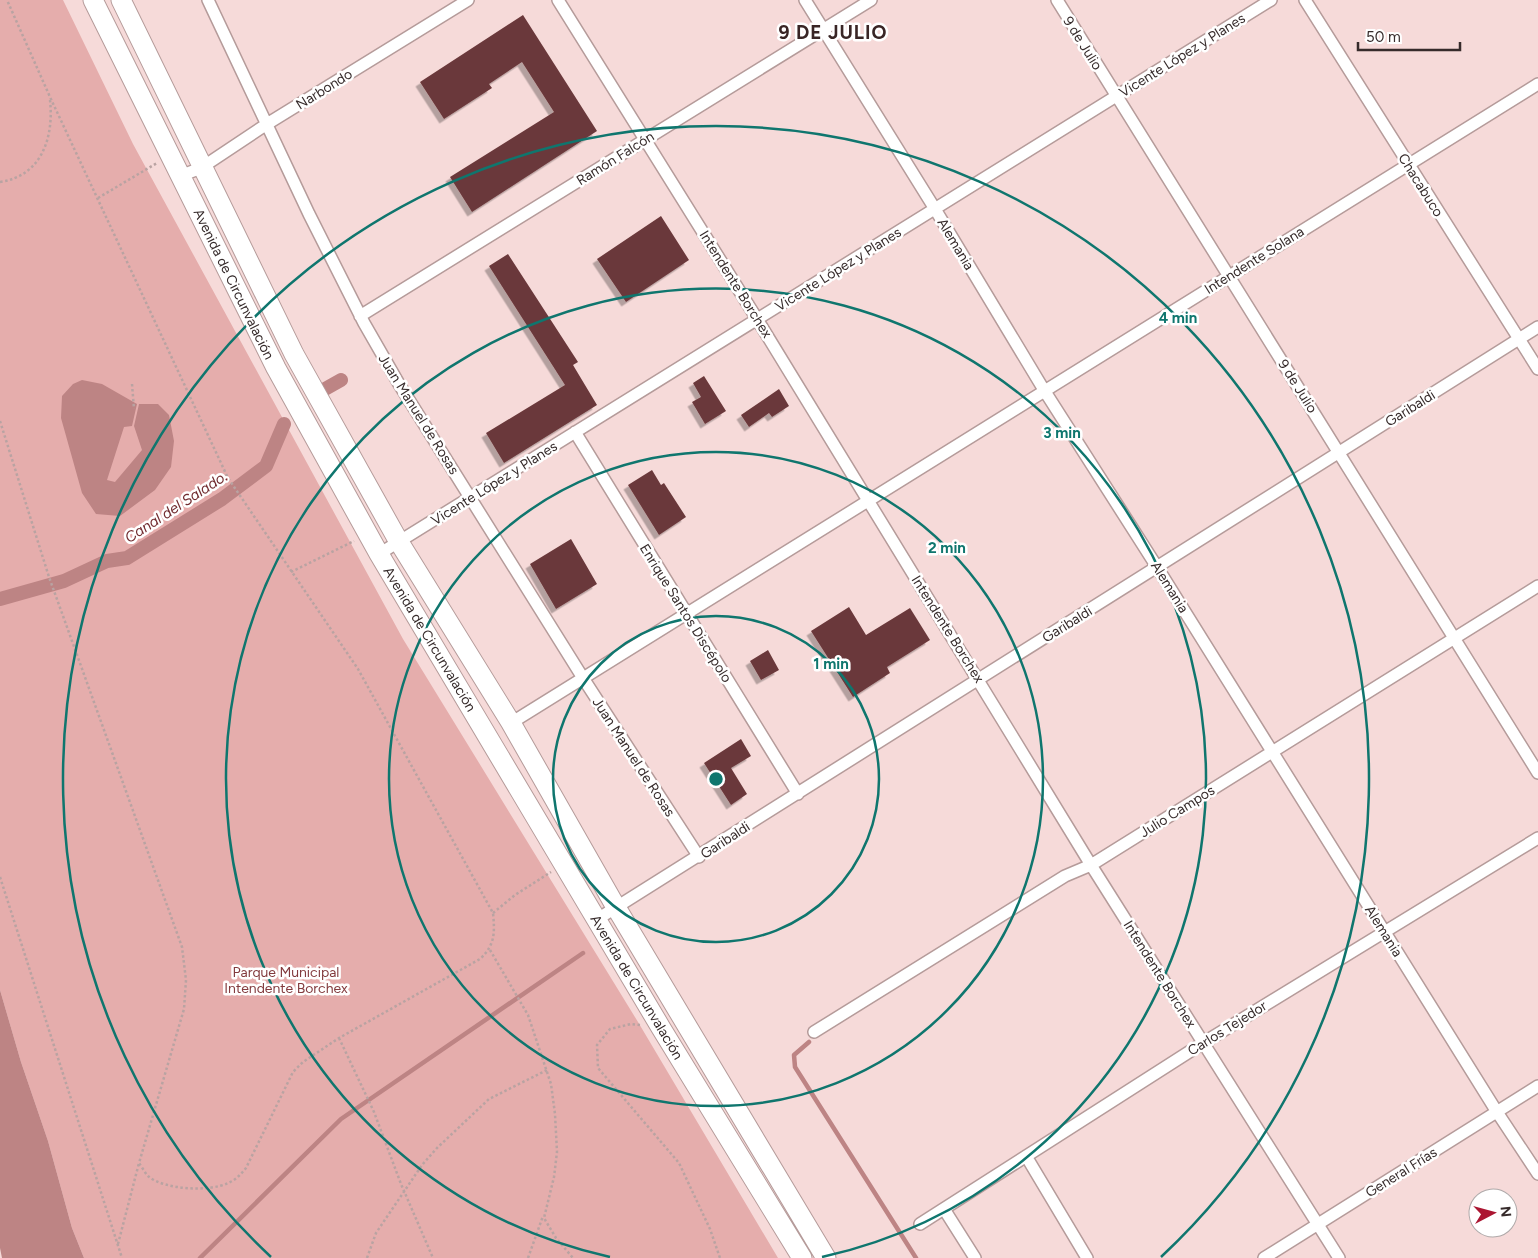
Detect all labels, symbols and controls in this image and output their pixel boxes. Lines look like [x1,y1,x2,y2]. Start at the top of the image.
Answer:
street label: Vicente López y Planes [1116,10,1248,101]
street label: 9 de Julio [1059,13,1106,73]
scale bar [1358,20,1460,52]
district label: 9 DE JULIO [778,21,888,44]
text: 50 m [1366,28,1401,46]
street label: Narbondo [293,65,356,113]
street label: Ramón Falcón [573,128,657,189]
street label: Chacabuco [1394,150,1447,220]
street label: Avenida de Circunvalación [190,206,278,363]
street label: Alemania [933,215,978,273]
street label: Intendente Solana [1201,223,1307,298]
street label: Vicente López y Planes [772,224,904,315]
street label: Intendente Borchex [696,227,776,341]
text: 4 min [1159,309,1197,327]
street label: Juan Manuel de Rosas [375,351,463,478]
street label: 9 de Julio [1274,356,1321,416]
street label: Garibaldi [1382,386,1438,430]
text: 3 min [1043,424,1081,442]
street label: Vicente López y Planes [428,438,560,529]
water label: Canal del Salado. [121,467,231,547]
text: 2 min [928,539,966,557]
street label: Enrique Santos Discépolo [636,541,735,686]
street label: Alemania [1147,558,1192,616]
street label: Avenida de Circunvalación [380,564,480,715]
street label: Intendente Borchex [908,572,988,686]
street label: Garibaldi [1039,602,1095,646]
text: 1 min [813,655,849,673]
street label: Juan Manuel de Rosas [589,695,678,820]
centre of rings [707,770,725,788]
street label: Julio Campos [1137,782,1218,841]
street label: Garibaldi [697,818,753,863]
street label: Alemania [1361,902,1406,960]
street label: Avenida de Circunvalación [587,912,687,1063]
street label: Intendente Borchex [1120,917,1200,1031]
park label: Parque Municipal Intendente Borchex [224,964,348,997]
street label: Carlos Tejedor [1185,997,1270,1060]
street label: General Frías [1362,1144,1440,1201]
north arrow [1468,1188,1518,1238]
text: N [1496,1205,1514,1218]

